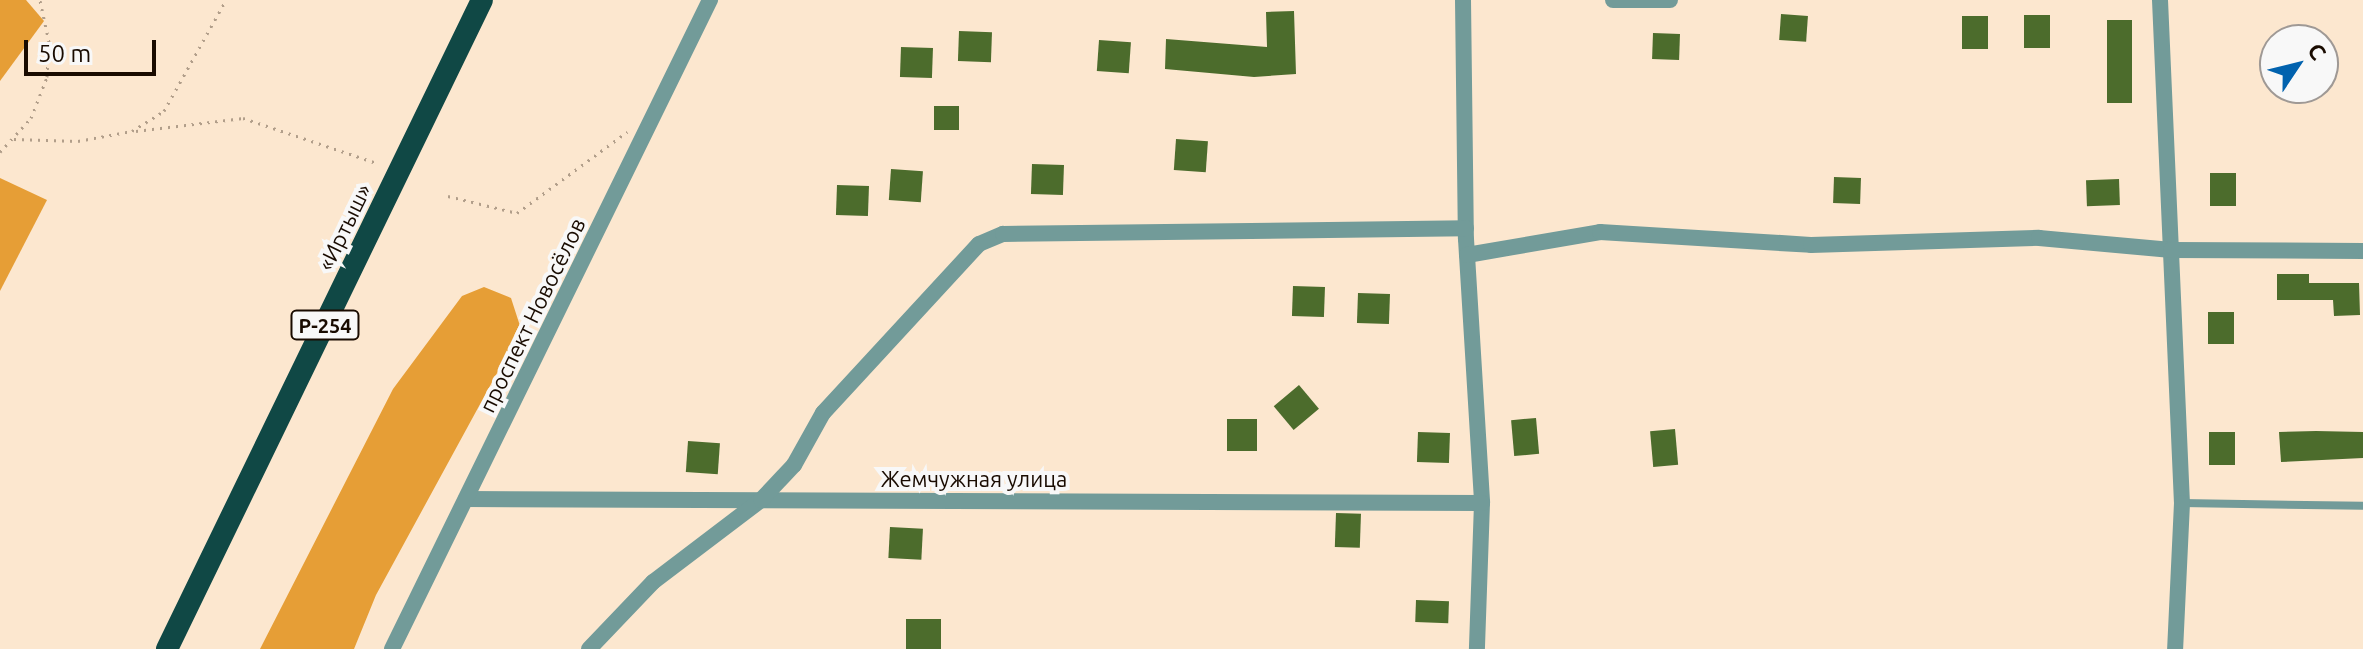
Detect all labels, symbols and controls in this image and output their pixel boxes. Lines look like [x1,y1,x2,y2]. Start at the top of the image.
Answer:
scale bar [28,24,160,74]
north arrow [2259,24,2339,104]
text: С [2303,38,2332,64]
text: 50 m [38,40,91,67]
street label: «Иртыш» [312,179,376,275]
street label: проспект Новосёлов [473,213,591,417]
road number: Р-254 [289,309,361,341]
street label: Жемчужная улица [881,466,1067,492]

